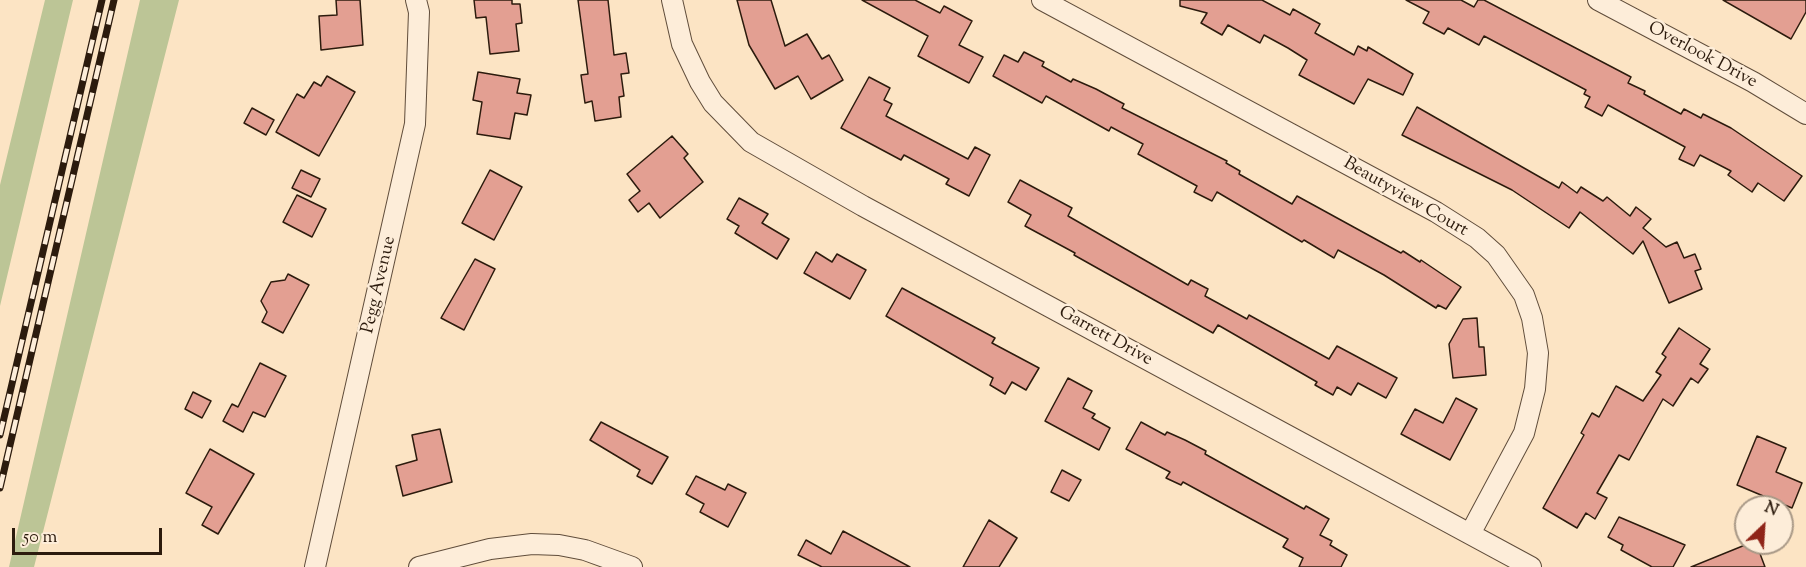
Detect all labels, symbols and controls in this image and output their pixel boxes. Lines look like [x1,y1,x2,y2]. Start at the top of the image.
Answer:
street label: Overlook Drive [1644,18,1760,94]
street label: Beautyview Court [1339,154,1471,242]
street label: Pegg Avenue [358,234,402,336]
street label: Garrett Drive [1054,302,1156,372]
north arrow [1734,495,1794,555]
text: N [1760,497,1782,523]
scale bar [15,516,165,554]
text: 50 m [23,525,57,551]

